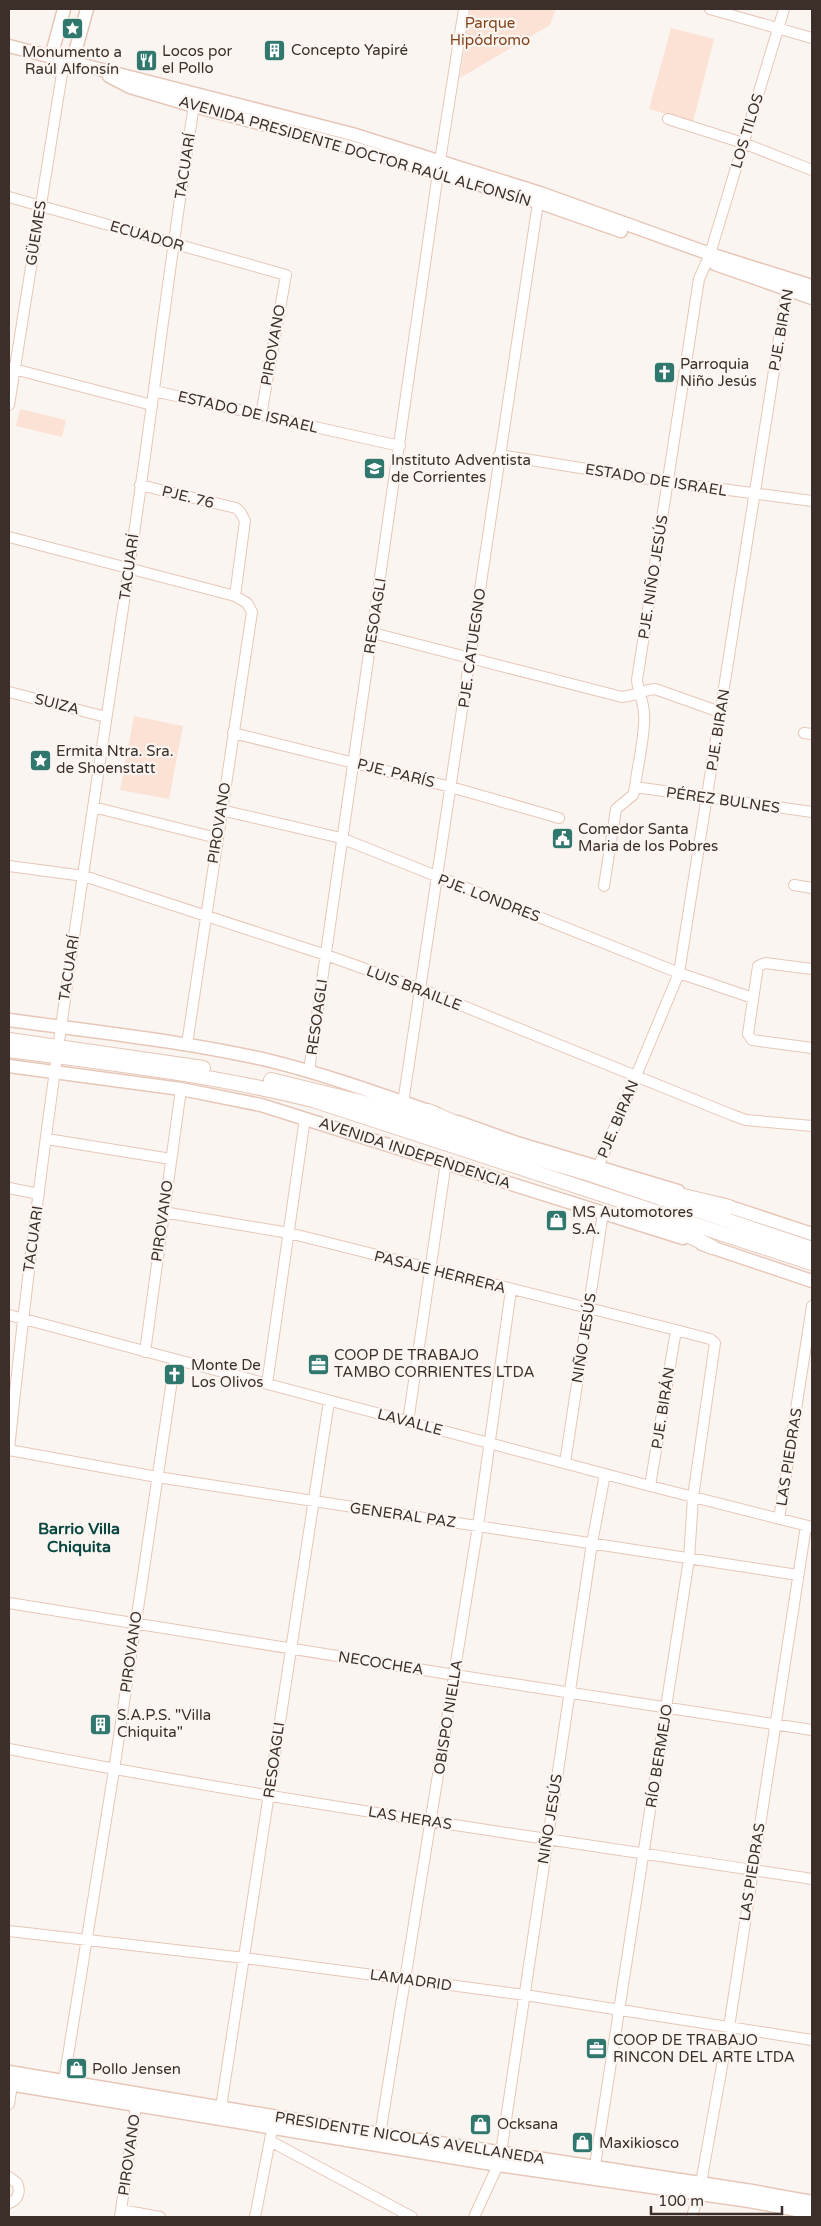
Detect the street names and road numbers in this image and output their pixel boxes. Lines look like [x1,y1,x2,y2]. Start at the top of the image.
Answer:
street label: LOS TILOS [727,91,767,171]
street label: AVENIDA PRESIDENTE DOCTOR RAÚL ALFONSÍN [177,92,533,210]
street label: TACUARÍ [171,132,199,200]
street label: GÜEMES [22,199,50,267]
street label: ECUADOR [108,217,186,255]
street label: PJE. BIRAN [765,288,797,372]
street label: PIROVANO [257,303,289,387]
street label: ESTADO DE ISRAEL [176,387,320,437]
street label: ESTADO DE ISRAEL [584,460,729,500]
street label: PJE. 76 [160,482,216,512]
street label: PJE. NIÑO JESÚS [634,514,672,640]
street label: TACUARÍ [115,533,143,601]
street label: RESOAGLI [360,577,390,655]
street label: PJE. CATUEGNO [455,587,489,709]
street label: PJE. BIRAN [703,688,733,772]
street label: SUIZA [33,690,81,718]
street label: PJE. PARÍS [355,755,437,791]
street label: PIROVANO [204,781,234,865]
street label: PÉREZ BULNES [665,783,781,817]
street label: PJE. LONDRES [435,870,543,926]
street label: TACUARÍ [55,934,83,1002]
street label: LUIS BRAILLE [364,962,464,1014]
street label: RESOAGLI [303,978,331,1056]
street label: PJE. BIRAN [593,1077,643,1161]
street label: AVENIDA INDEPENDENCIA [317,1113,513,1193]
street label: PIROVANO [147,1179,177,1263]
street label: TACUARI [19,1205,47,1273]
street label: PASAJE HERRERA [372,1247,508,1297]
street label: NIÑO JESÚS [568,1292,600,1384]
street label: PJE. BIRÁN [648,1366,678,1450]
street label: LAVALLE [375,1405,445,1439]
street label: LAS PIEDRAS [772,1407,806,1507]
street label: GENERAL PAZ [349,1499,457,1531]
street label: PIROVANO [116,1610,146,1694]
street label: NECOCHEA [337,1647,425,1679]
street label: OBISPO NIELLA [430,1658,466,1776]
street label: RÍO BERMEJO [642,1703,676,1809]
street label: RESOAGLI [260,1721,288,1799]
street label: NIÑO JESÚS [534,1773,566,1865]
street label: LAS HERAS [367,1802,453,1834]
street label: LAS PIEDRAS [735,1822,769,1922]
street label: LAMADRID [369,1965,453,1995]
street label: PRESIDENTE NICOLÁS AVELLANEDA [274,2108,546,2168]
street label: PIROVANO [114,2113,144,2197]

